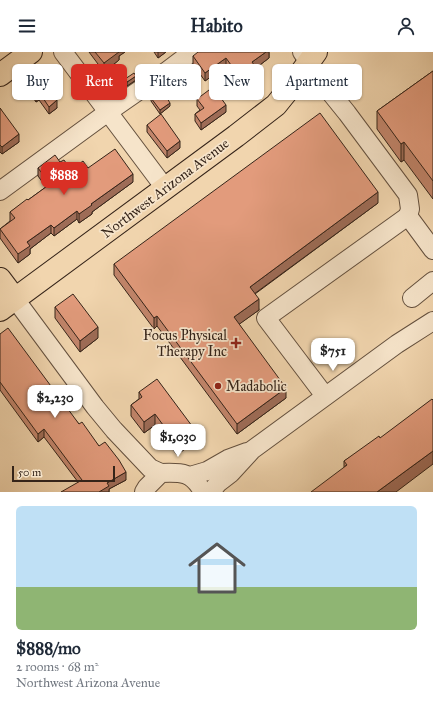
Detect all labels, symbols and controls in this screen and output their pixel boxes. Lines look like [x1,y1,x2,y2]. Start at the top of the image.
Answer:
icon: menu [16,15,38,37]
text: Habito [190,15,243,37]
icon: person [395,15,417,37]
chip: Buy [12,64,63,100]
chip: Rent [71,64,127,100]
chip: Filters [135,64,201,100]
chip: New [209,64,264,100]
chip: Apartment [272,64,362,100]
street label: Northwest Arizona Avenue [98,135,233,242]
pin: $888 [40,162,88,196]
text: $888 [50,167,78,183]
place label: Focus Physical Therapy Inc [143,327,227,360]
marker: Focus Physical Therapy Inc [230,337,242,349]
pin: $751 [309,338,357,372]
text: $751 [320,343,346,359]
place label: Madabolic [226,378,287,395]
marker: Madabolic [213,381,223,391]
pin: $2,230 [22,385,88,419]
text: $2,230 [36,390,74,406]
pin: $1,030 [145,424,211,458]
text: $1,030 [160,429,196,445]
scale bar [12,464,115,483]
text: 50 m [18,466,41,479]
icon: home [181,532,253,604]
text: $888/mo [16,638,81,659]
text: 2 rooms · 68 m² [16,659,98,675]
text: Northwest Arizona Avenue [16,675,160,691]

